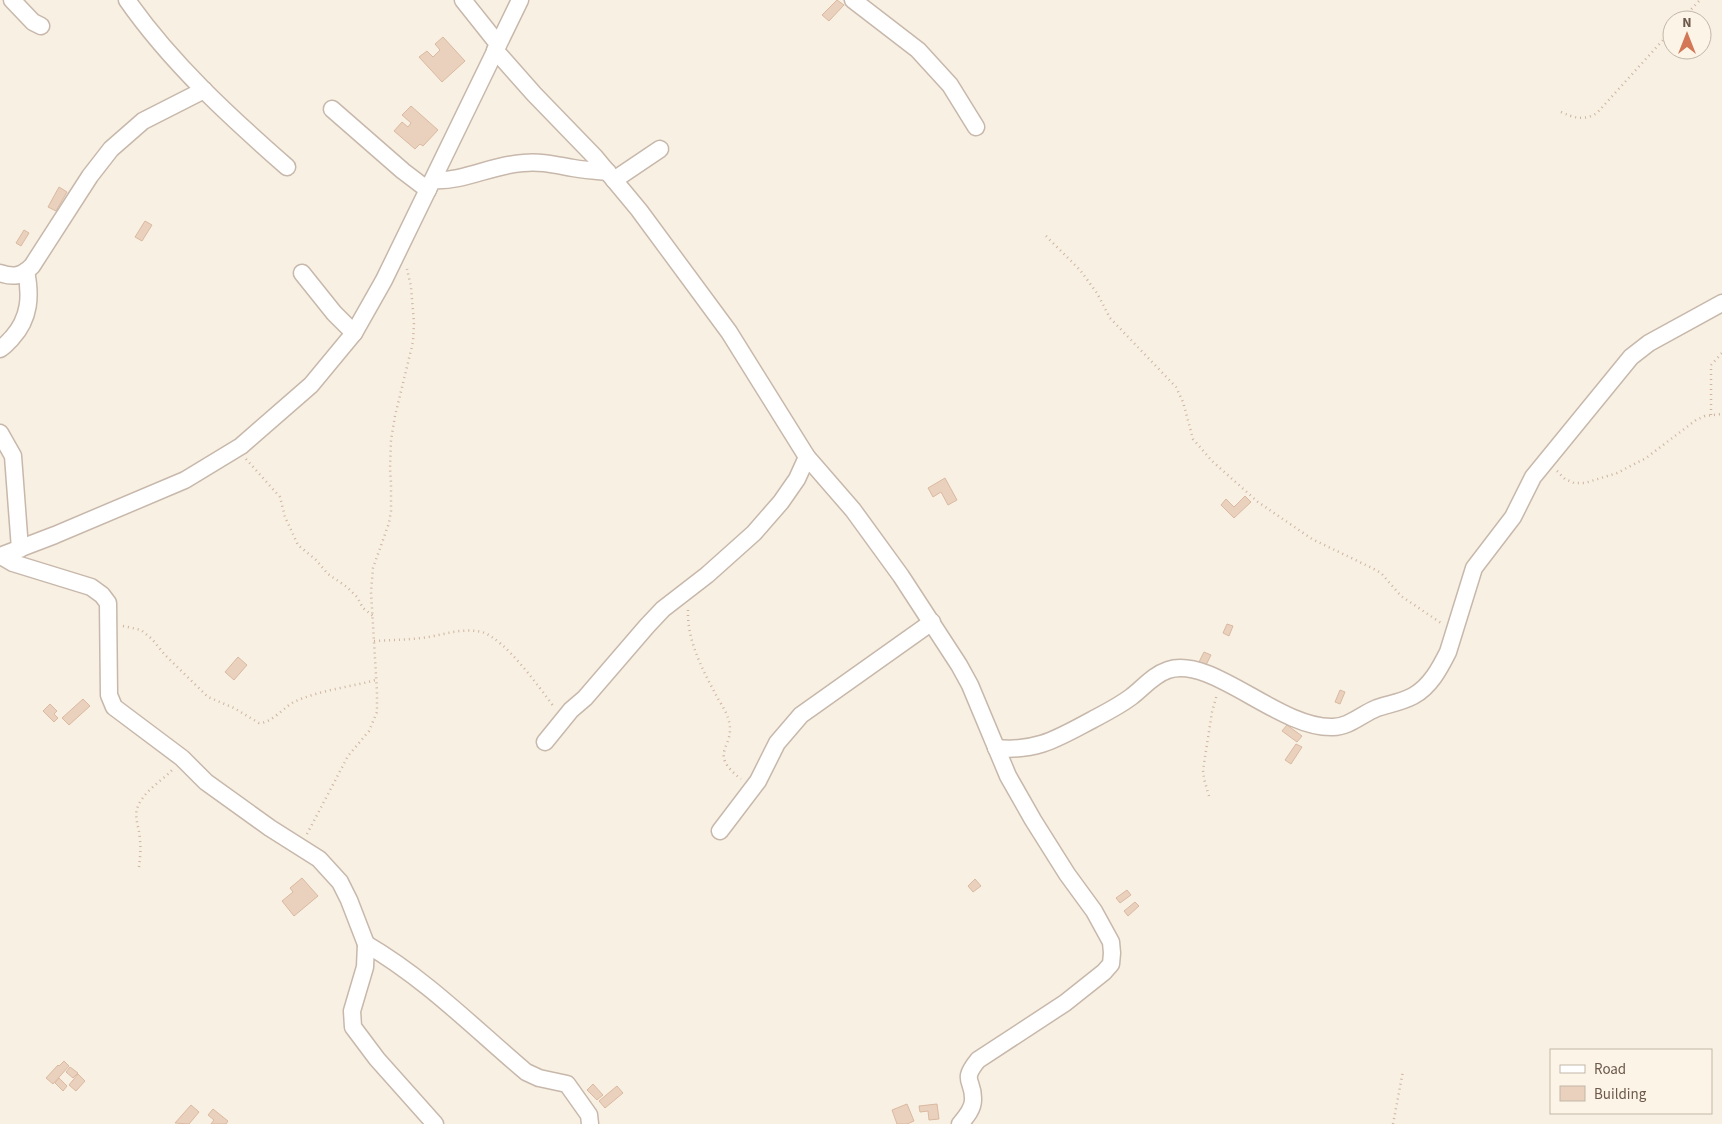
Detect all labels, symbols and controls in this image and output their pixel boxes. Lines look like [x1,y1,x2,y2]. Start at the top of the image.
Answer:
north arrow [1662,10,1712,60]
text: N [1682,13,1692,33]
legend [1550,1049,1712,1114]
text: Road [1594,1059,1626,1080]
text: Building [1594,1084,1647,1105]

